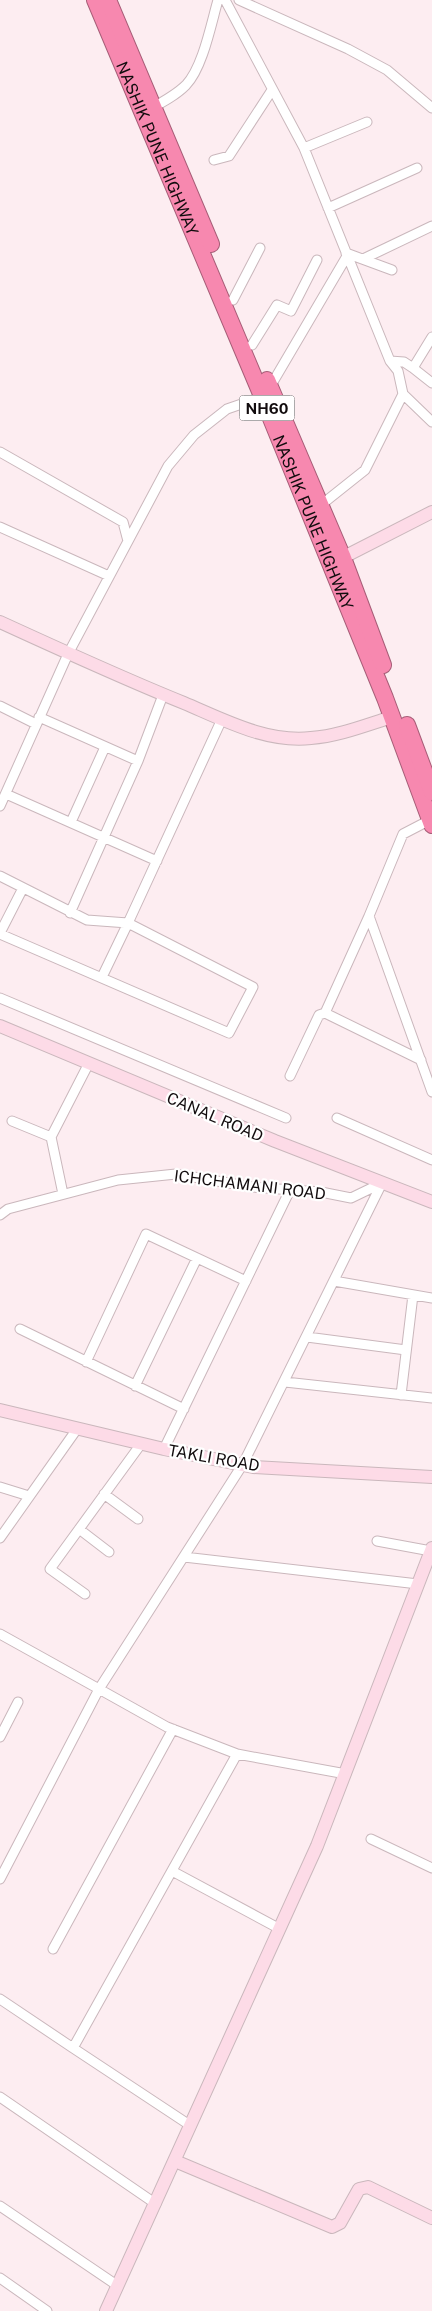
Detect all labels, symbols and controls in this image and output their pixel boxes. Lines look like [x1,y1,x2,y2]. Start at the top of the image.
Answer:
street label: NASHIK PUNE HIGHWAY [112,59,203,238]
road number: NH60 [240,396,294,420]
street label: NASHIK PUNE HIGHWAY [269,432,358,613]
street label: CANAL ROAD [164,1088,266,1146]
street label: ICHCHAMANI ROAD [173,1166,327,1204]
street label: TAKLI ROAD [167,1441,261,1475]

